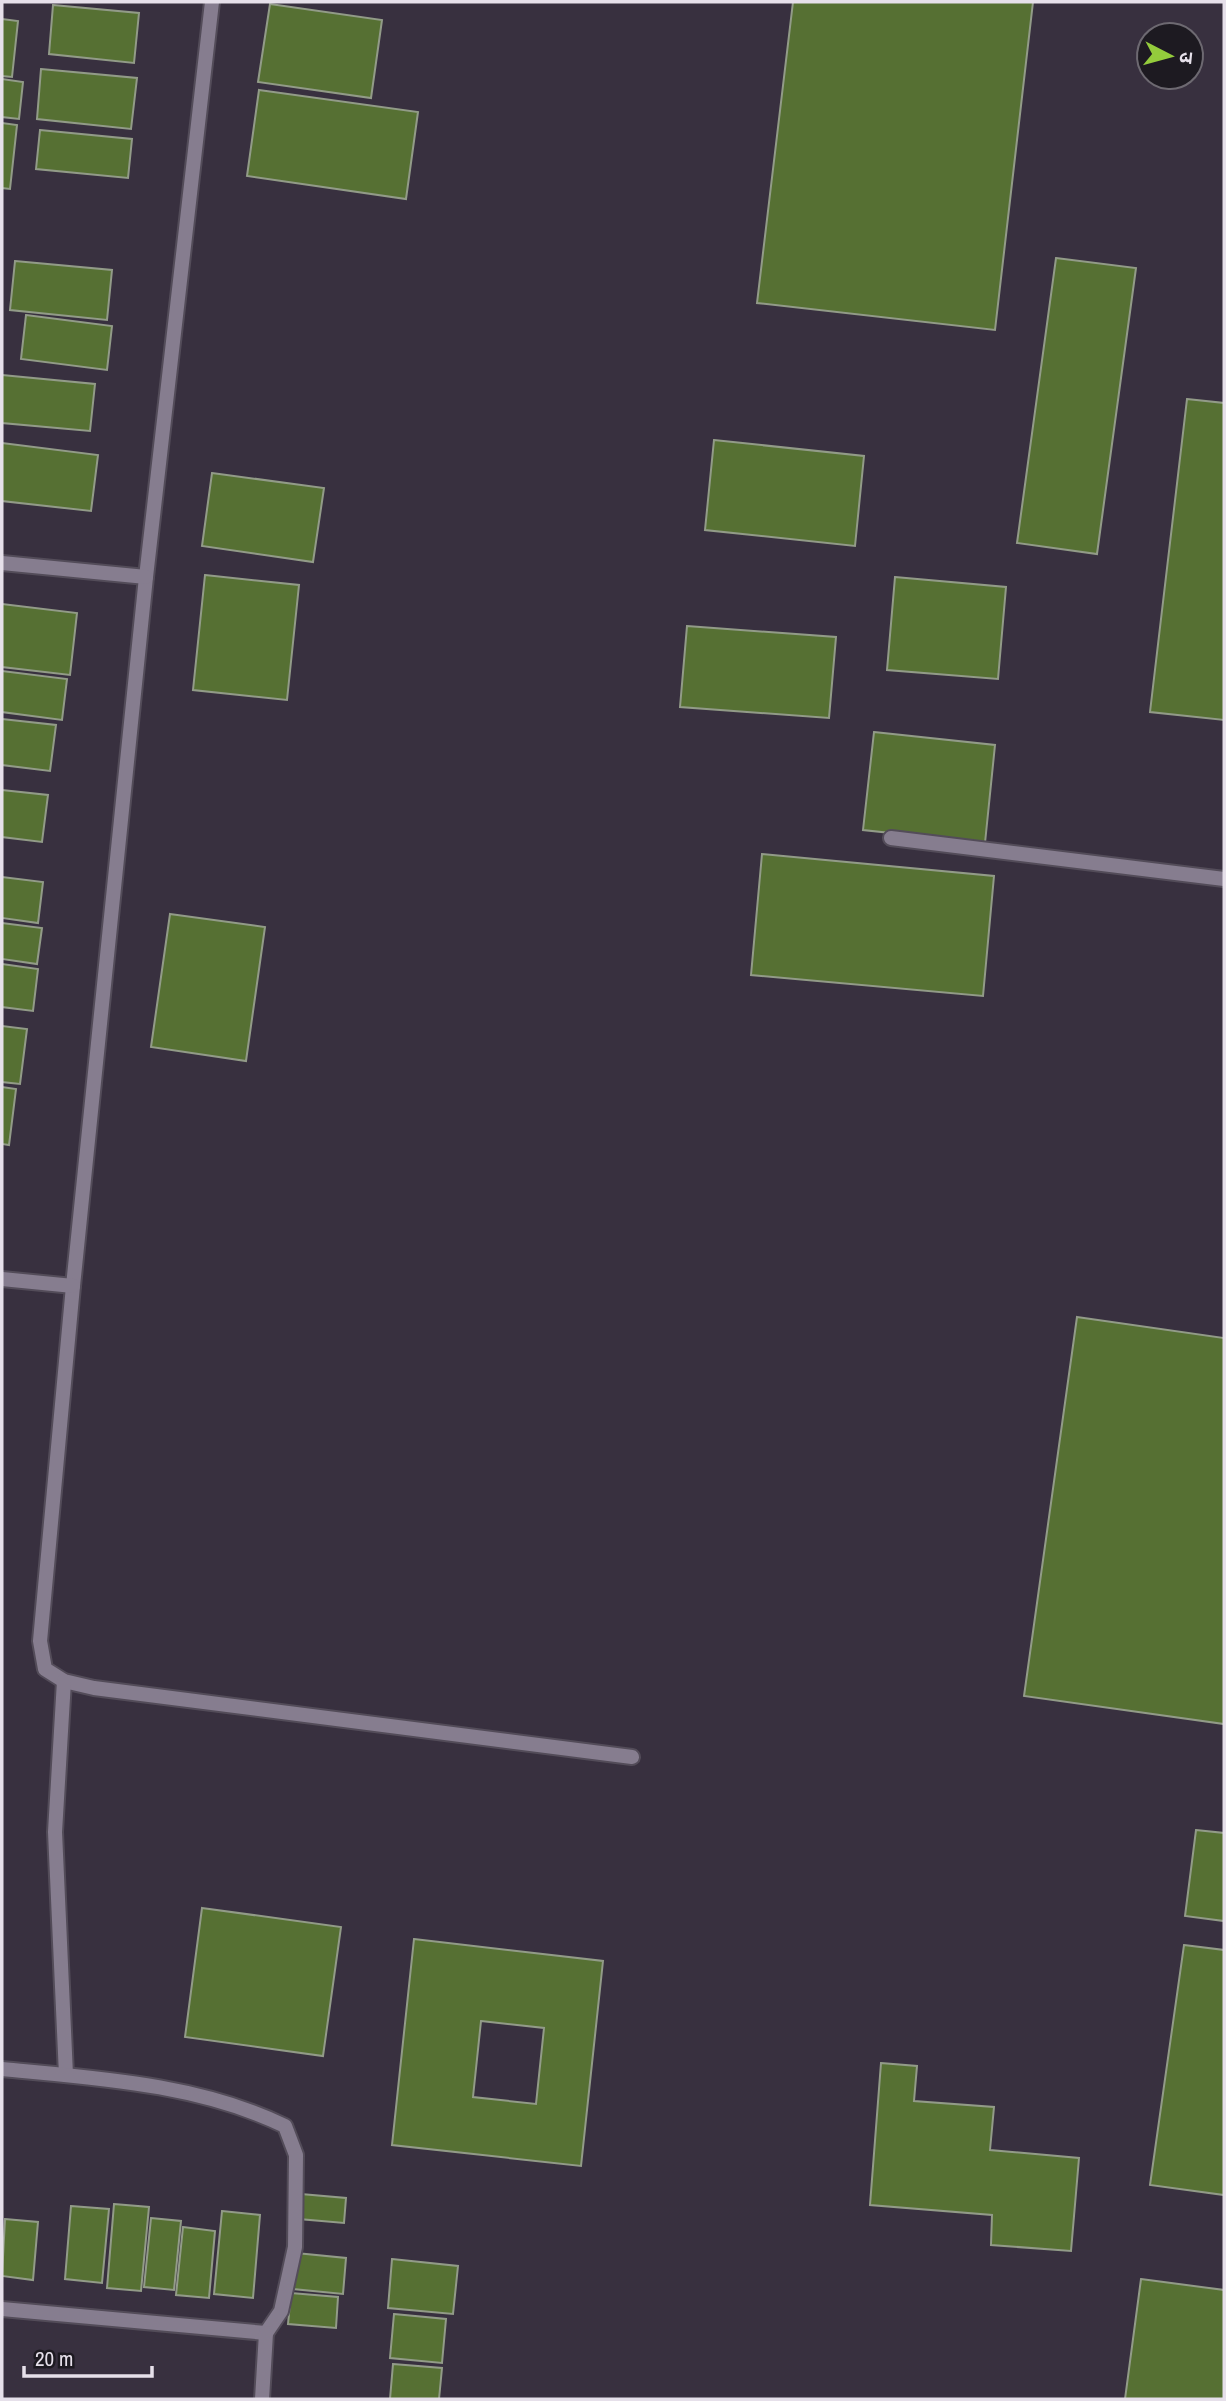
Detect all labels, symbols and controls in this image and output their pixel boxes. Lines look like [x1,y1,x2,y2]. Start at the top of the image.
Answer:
north arrow [1135,21,1205,91]
text: उ [1173,51,1200,66]
scale bar [24,2334,152,2378]
text: 20 m [35,2344,73,2373]

